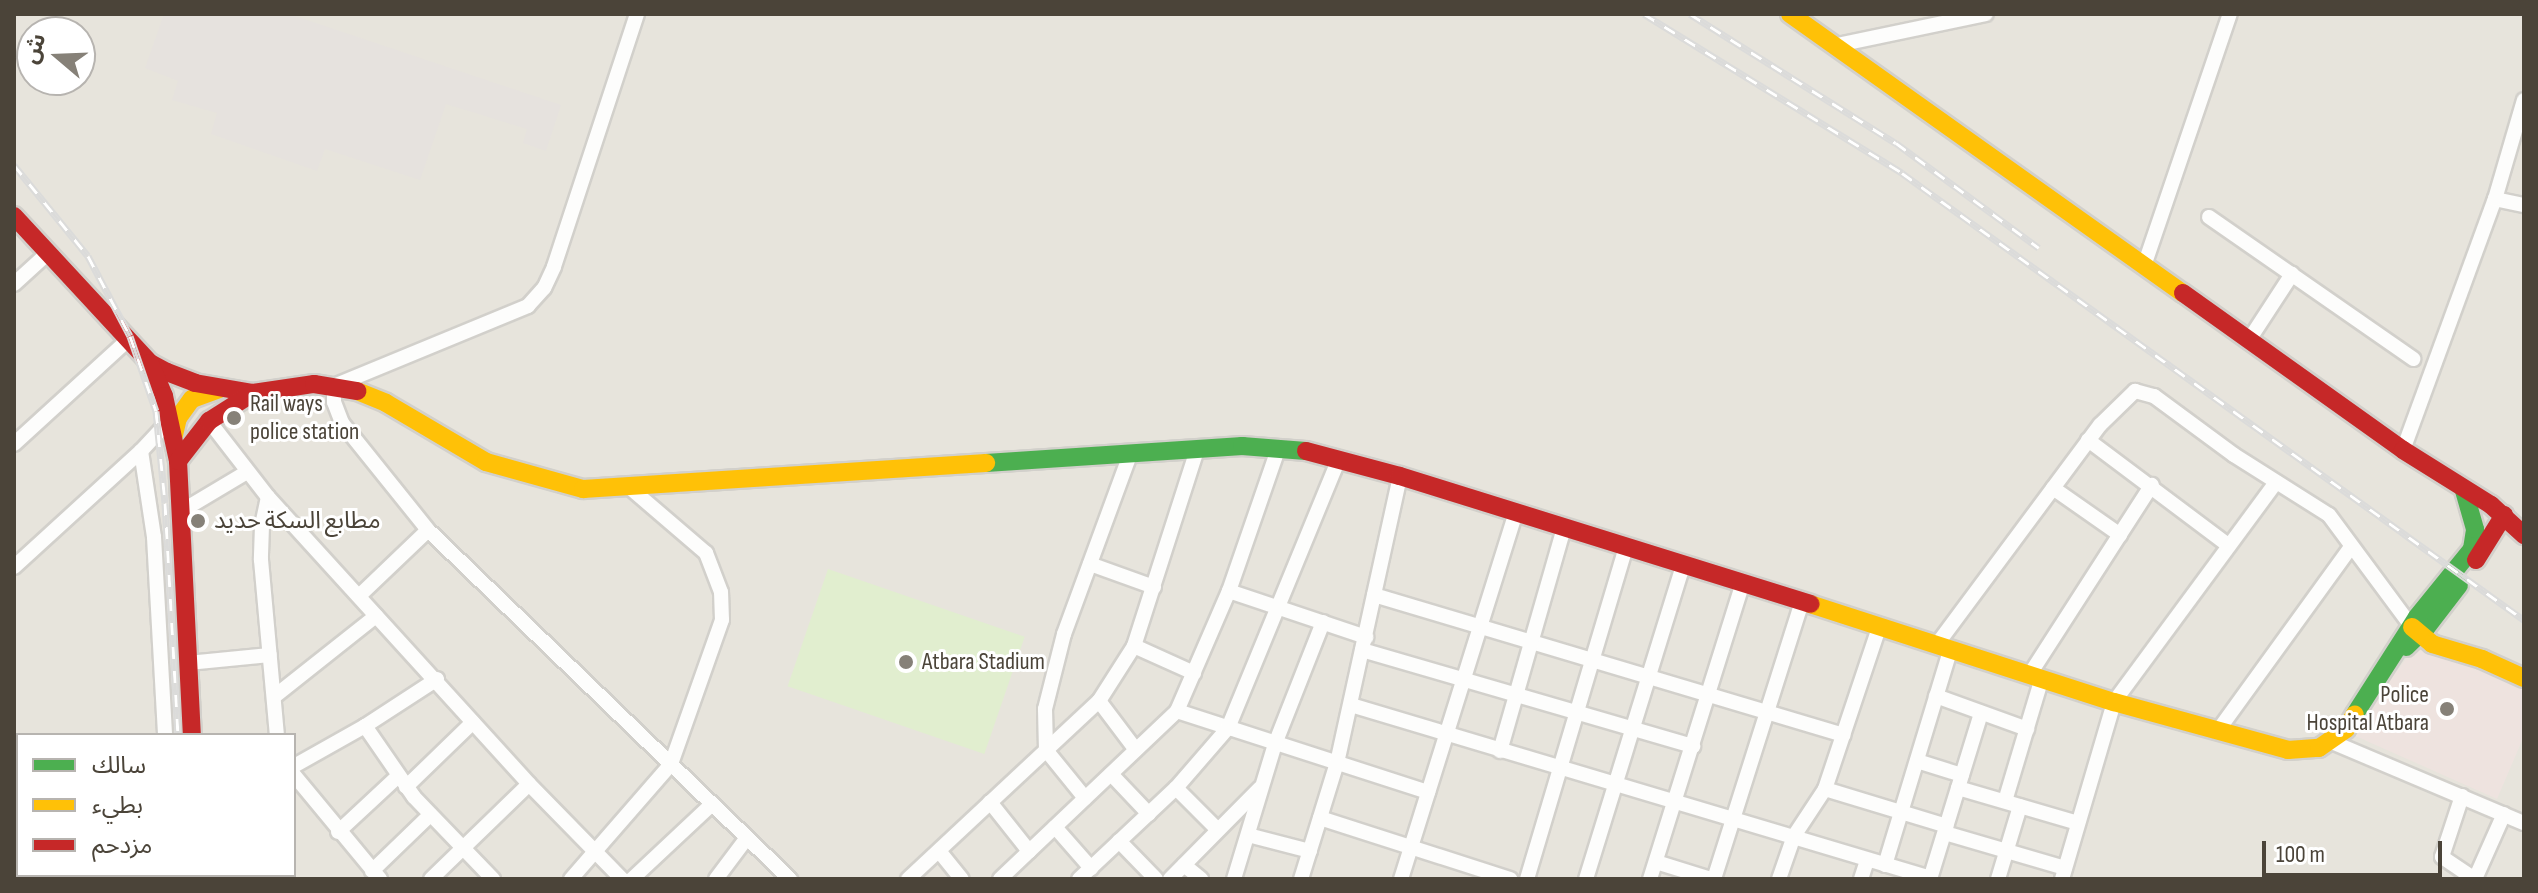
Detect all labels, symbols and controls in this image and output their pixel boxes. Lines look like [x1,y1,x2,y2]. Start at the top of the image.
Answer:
north arrow [16,16,96,96]
text: ش [17,30,52,67]
place label: Rail ways police station [250,390,359,446]
marker: Rail ways police station [225,409,243,427]
place label: مطابع السكة حديد [214,507,381,535]
marker: مطابع السكة حديد [189,512,207,530]
place label: Atbara Stadium [922,648,1045,676]
marker: Atbara Stadium [897,653,915,671]
place label: Police Hospital Atbara [2307,681,2429,737]
marker: Police Hospital Atbara [2436,698,2458,720]
legend [16,733,296,877]
text: سالك [92,751,146,780]
text: بطيء [92,791,143,820]
scale bar [2266,825,2446,875]
text: مزدحم [92,831,152,860]
text: 100 m [2276,840,2325,869]

